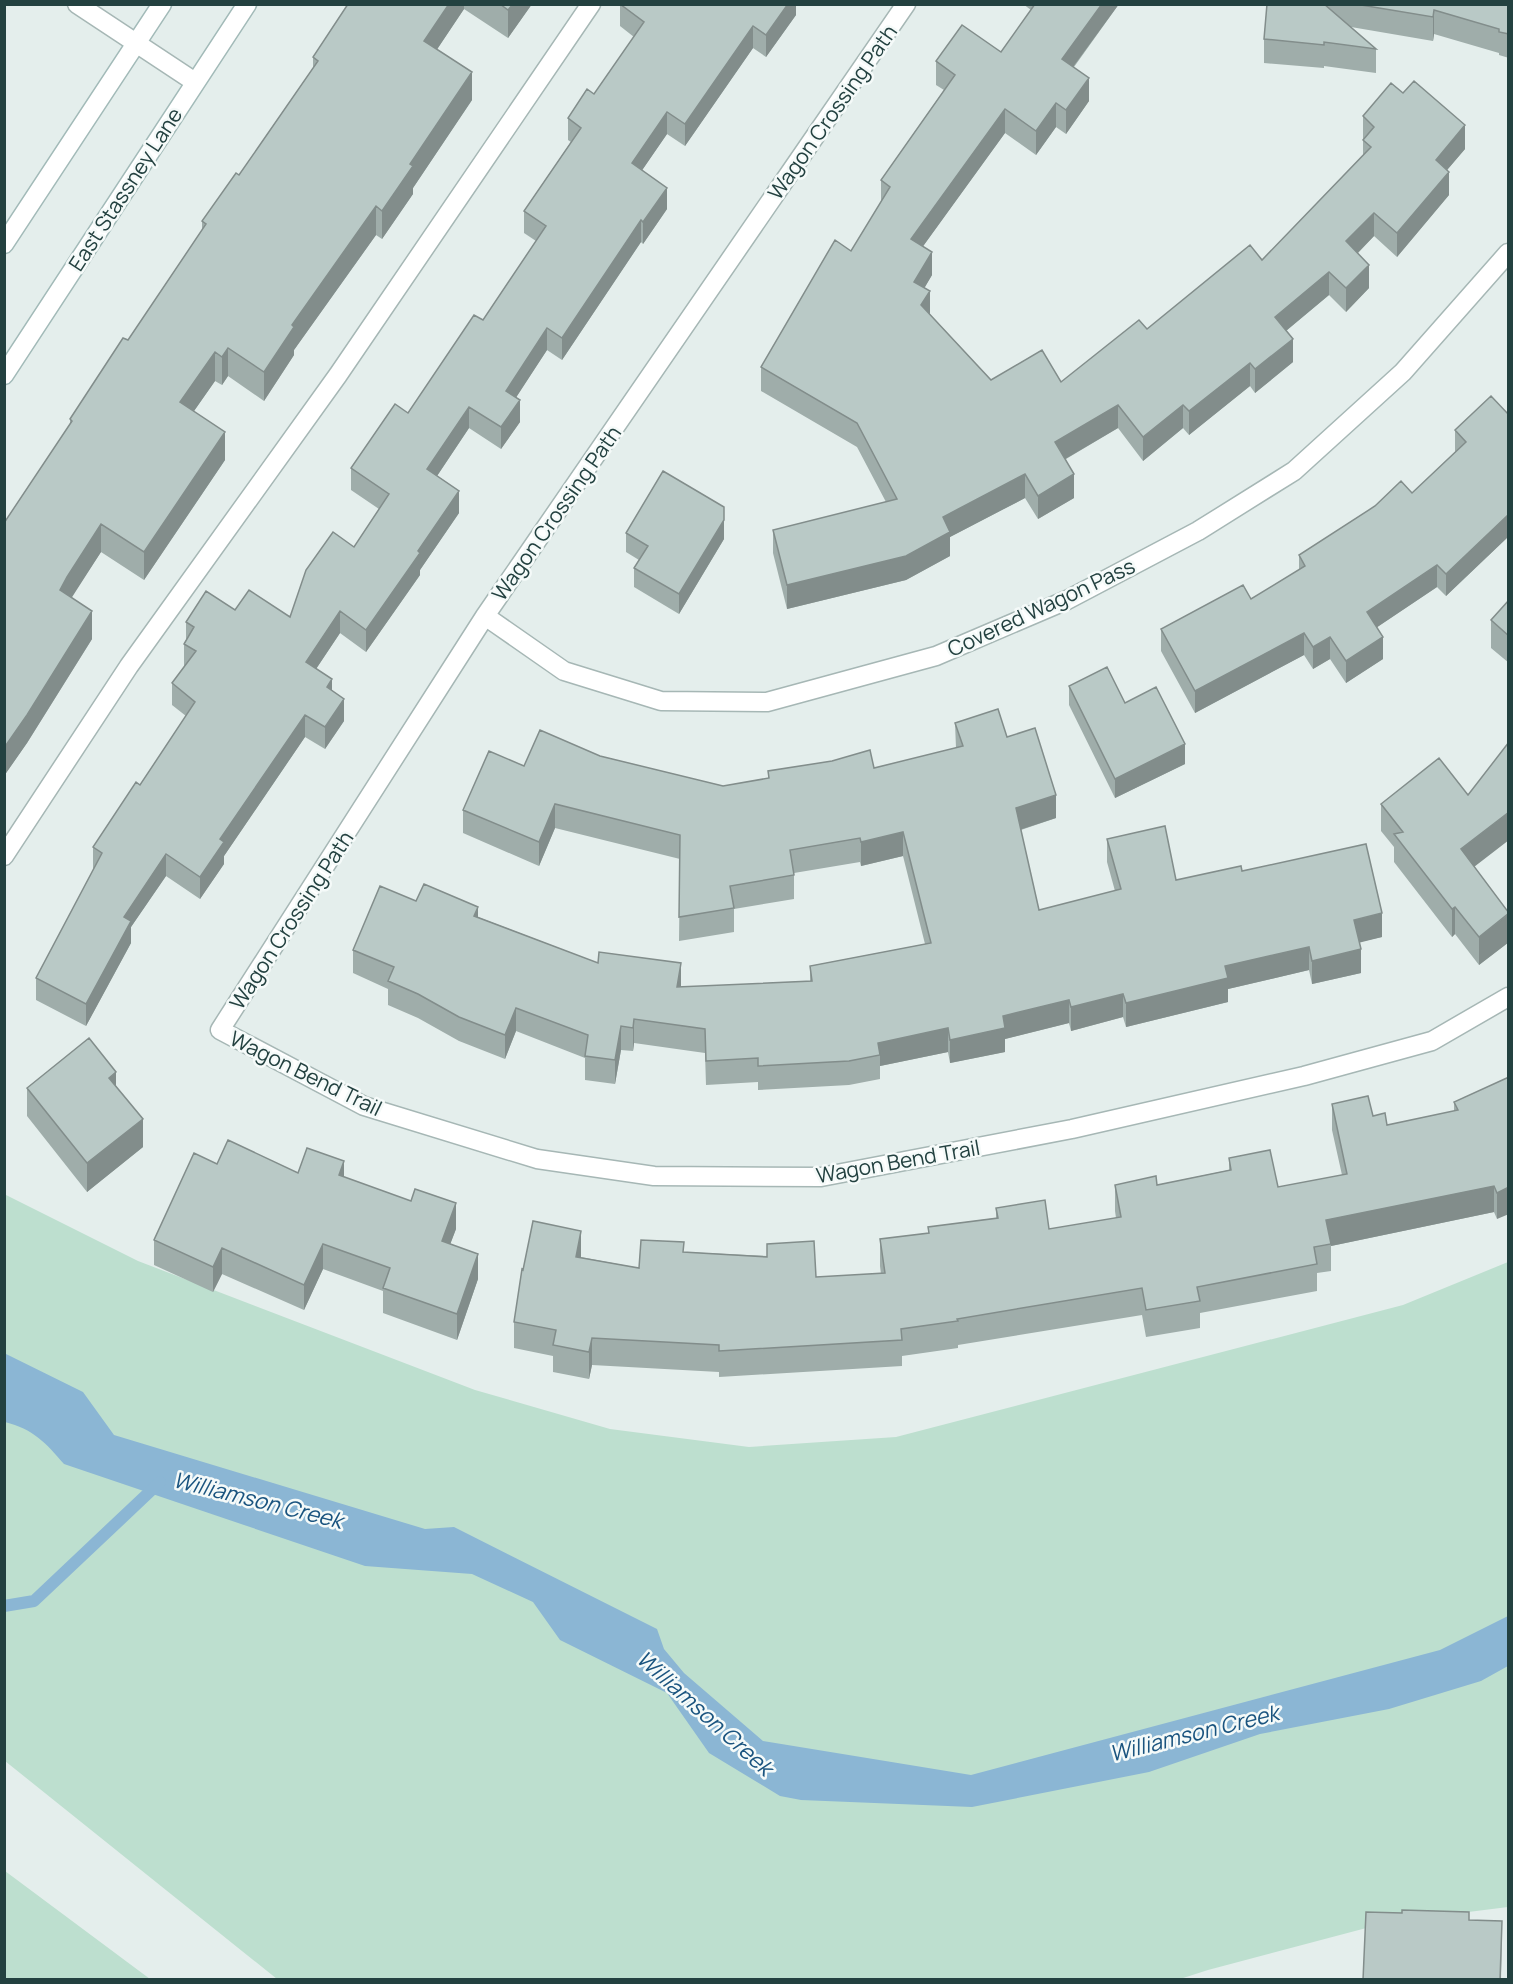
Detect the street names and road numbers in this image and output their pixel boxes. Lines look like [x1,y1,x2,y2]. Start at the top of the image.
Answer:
street label: Wagon Crossing Path [761,19,903,205]
street label: East Stassney Lane [62,102,188,276]
street label: Wagon Crossing Path [485,420,627,606]
street label: Covered Wagon Pass [943,551,1139,663]
street label: Wagon Crossing Path [223,825,359,1015]
street label: Wagon Bend Trail [225,1024,387,1122]
street label: Wagon Bend Trail [814,1133,982,1189]

